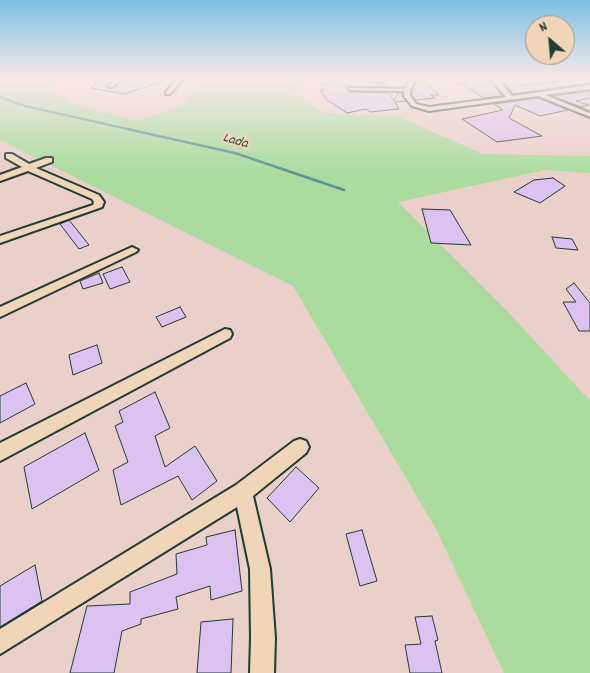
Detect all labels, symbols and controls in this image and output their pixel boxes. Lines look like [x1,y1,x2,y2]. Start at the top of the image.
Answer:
north arrow [525,15,575,65]
text: N [536,17,551,38]
water label: Lada [220,130,250,154]

